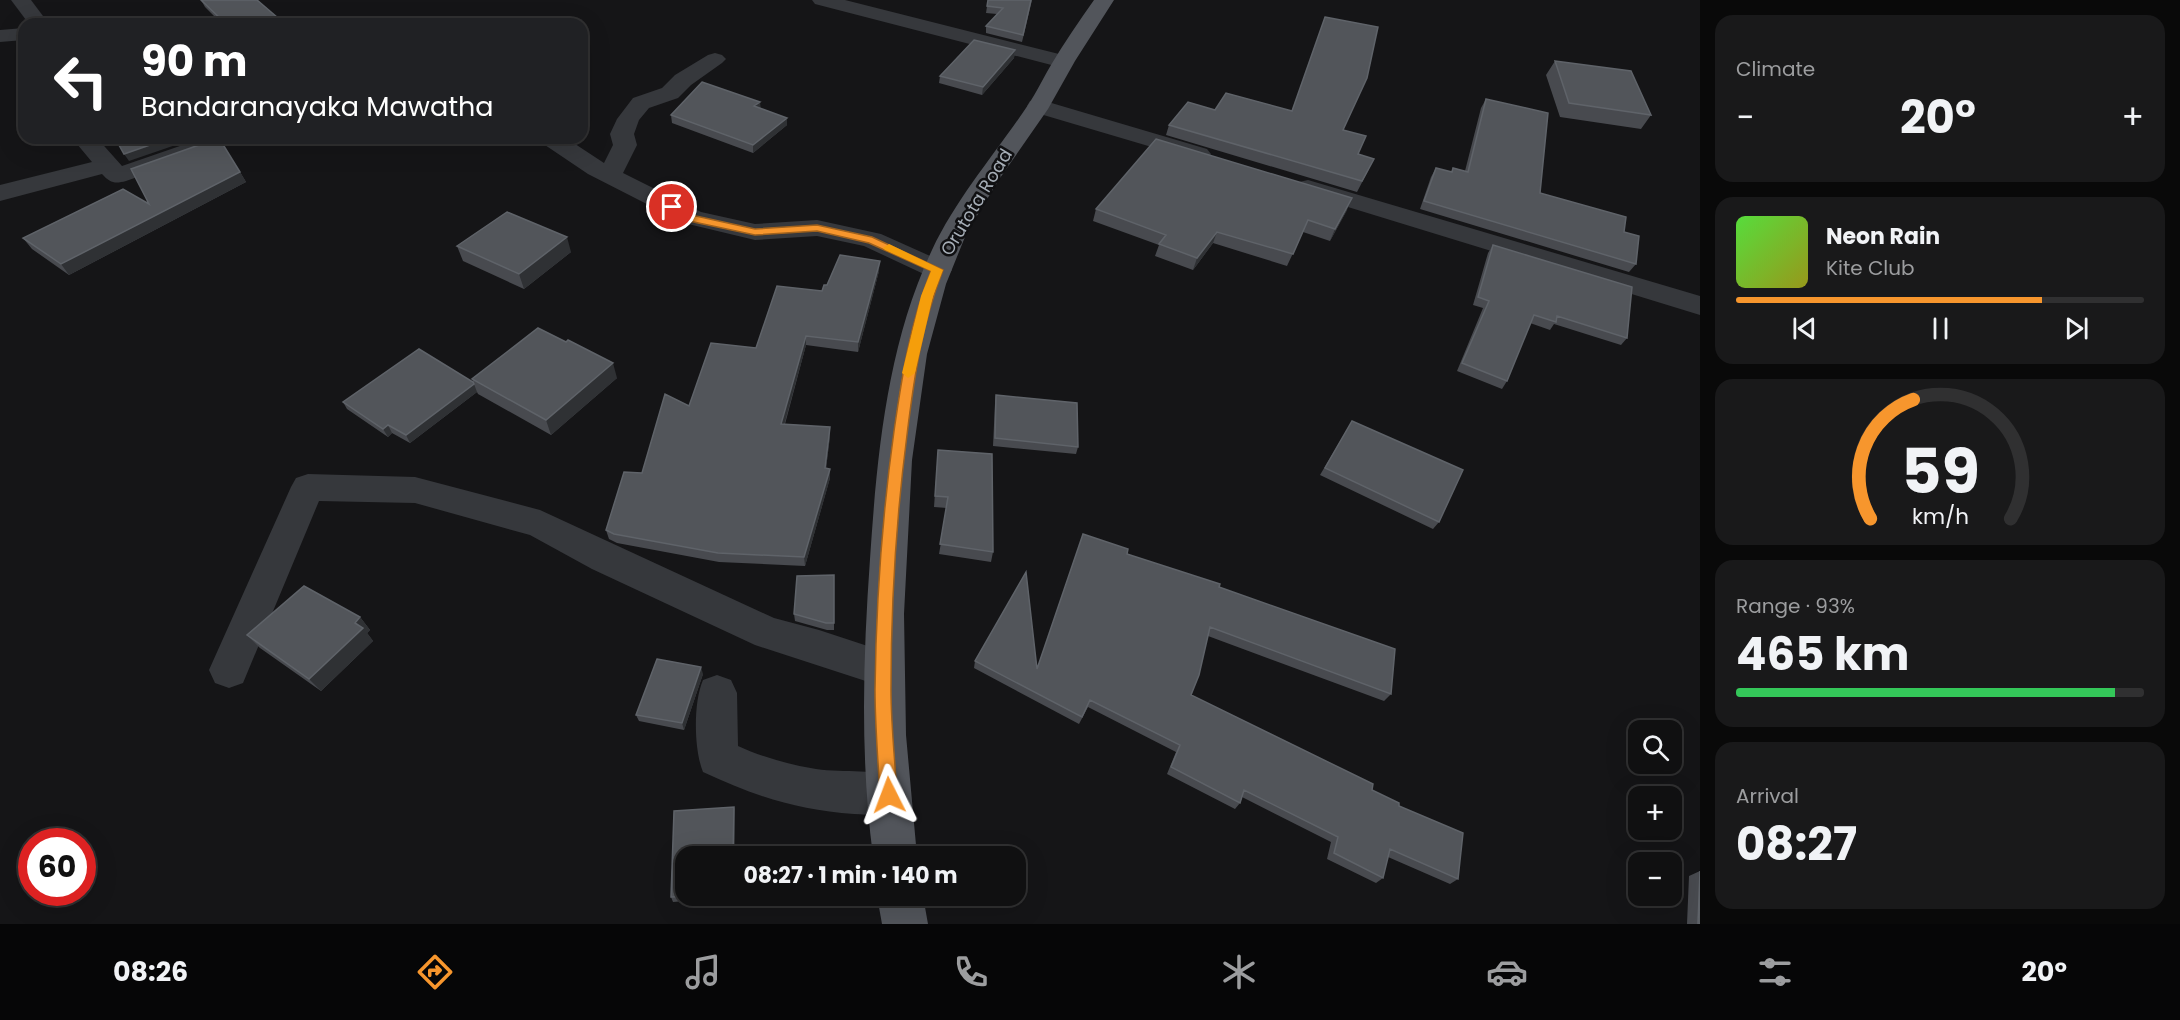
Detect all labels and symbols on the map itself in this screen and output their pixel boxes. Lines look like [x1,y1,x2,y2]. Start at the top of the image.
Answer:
street label: Orutota Road [934,144,1018,260]
pin [646,181,697,232]
position arrow [857,763,921,827]
speed limit sign: 60 [18,828,96,906]

